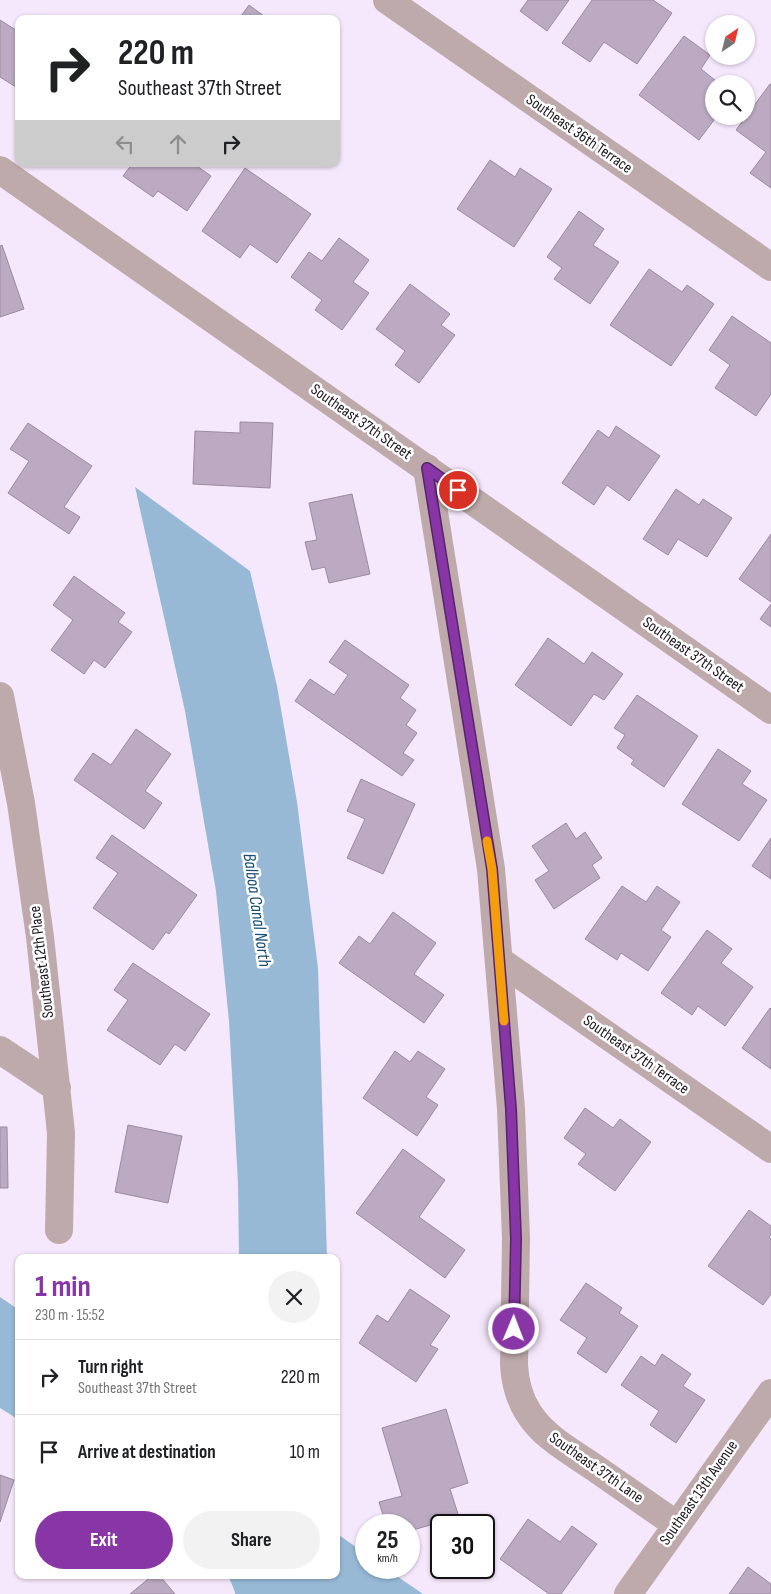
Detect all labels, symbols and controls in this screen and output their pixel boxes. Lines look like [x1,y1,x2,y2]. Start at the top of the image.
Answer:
north arrow [705,15,755,65]
map controls [705,15,755,125]
text: 220 m [118,32,194,75]
icon: right [35,35,100,100]
text: Southeast 37th Street [118,75,282,102]
button: search [705,75,755,125]
street label: Southeast 36th Terrace [522,90,636,178]
icon: left [111,130,139,158]
icon: ahead [164,130,192,158]
icon: right [217,130,245,158]
street label: Southeast 37th Street [307,380,415,464]
pin [437,469,479,511]
icon: arrive [444,476,472,504]
street label: Southeast 37th Street [639,613,747,697]
water label: Balboa Canal North [239,852,275,969]
street label: Southeast 12th Place [26,905,58,1019]
street label: Southeast 37th Terrace [579,1011,693,1099]
text: 1 min [35,1269,91,1305]
button: close [268,1271,320,1323]
position arrow [487,1302,539,1354]
text: 230 m · 15:52 [35,1306,105,1325]
text: Turn right [78,1356,143,1379]
icon: right [35,1363,63,1391]
text: 220 m [281,1366,320,1389]
text: Southeast 37th Street [78,1379,197,1398]
street label: Southeast 37th Lane [545,1429,647,1507]
street label: Southeast 13th Avenue [656,1437,742,1549]
icon: arrive [35,1438,63,1466]
text: Arrive at destination [78,1441,216,1464]
text: 10 m [290,1441,320,1464]
button: Exit [35,1511,173,1569]
button: Share [183,1511,320,1569]
speed limit sign: 30 [430,1514,495,1579]
text: 25 [377,1525,398,1556]
text: km/h [377,1551,398,1566]

